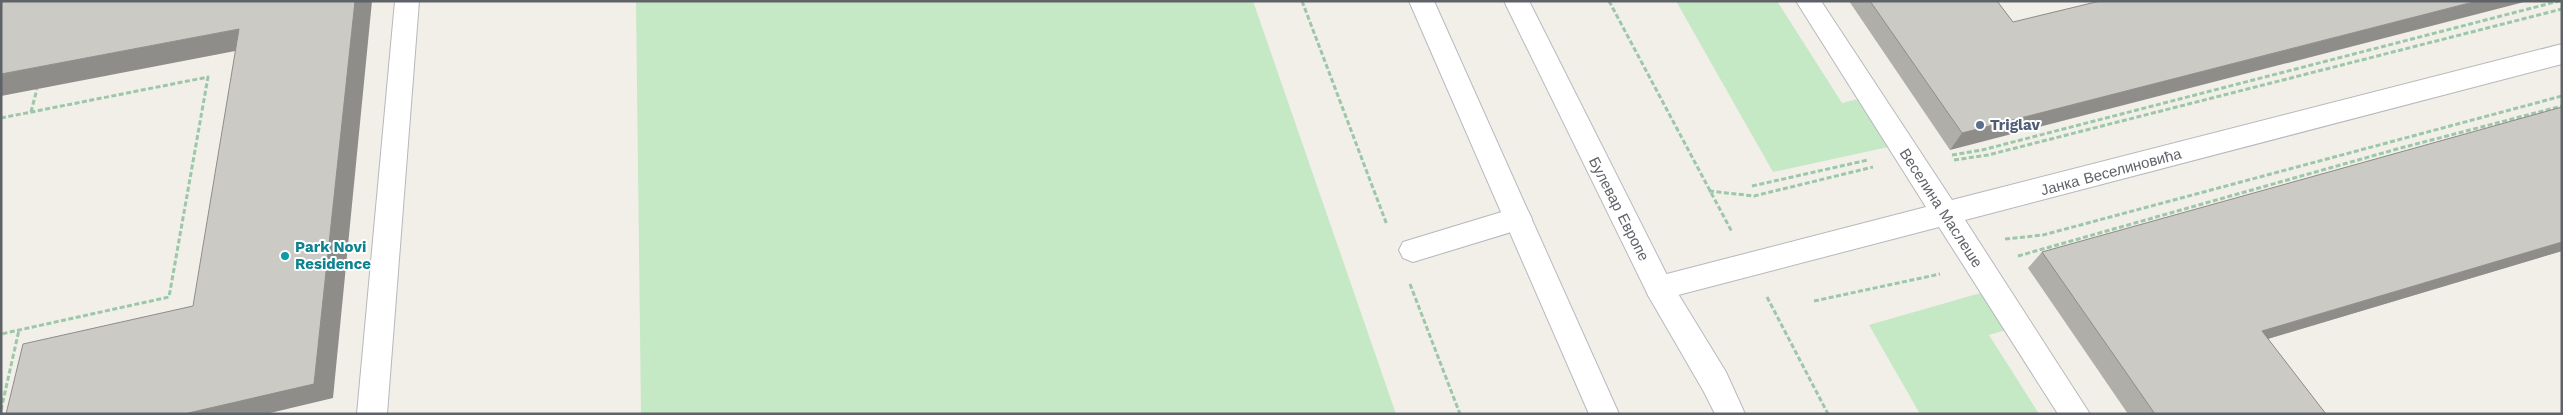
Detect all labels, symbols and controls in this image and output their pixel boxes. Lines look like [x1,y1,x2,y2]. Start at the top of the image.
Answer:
place label: Triglav [1990,116,2040,134]
marker: Triglav [1974,119,1986,131]
street label: Јанка Веселиновића [2039,144,2184,199]
street label: Веселина Маслеше [1896,145,1986,271]
street label: Булевар Европе [1585,154,1653,264]
place label: Park Novi Residence [295,238,371,273]
marker: Park Novi Residence [279,250,291,262]

